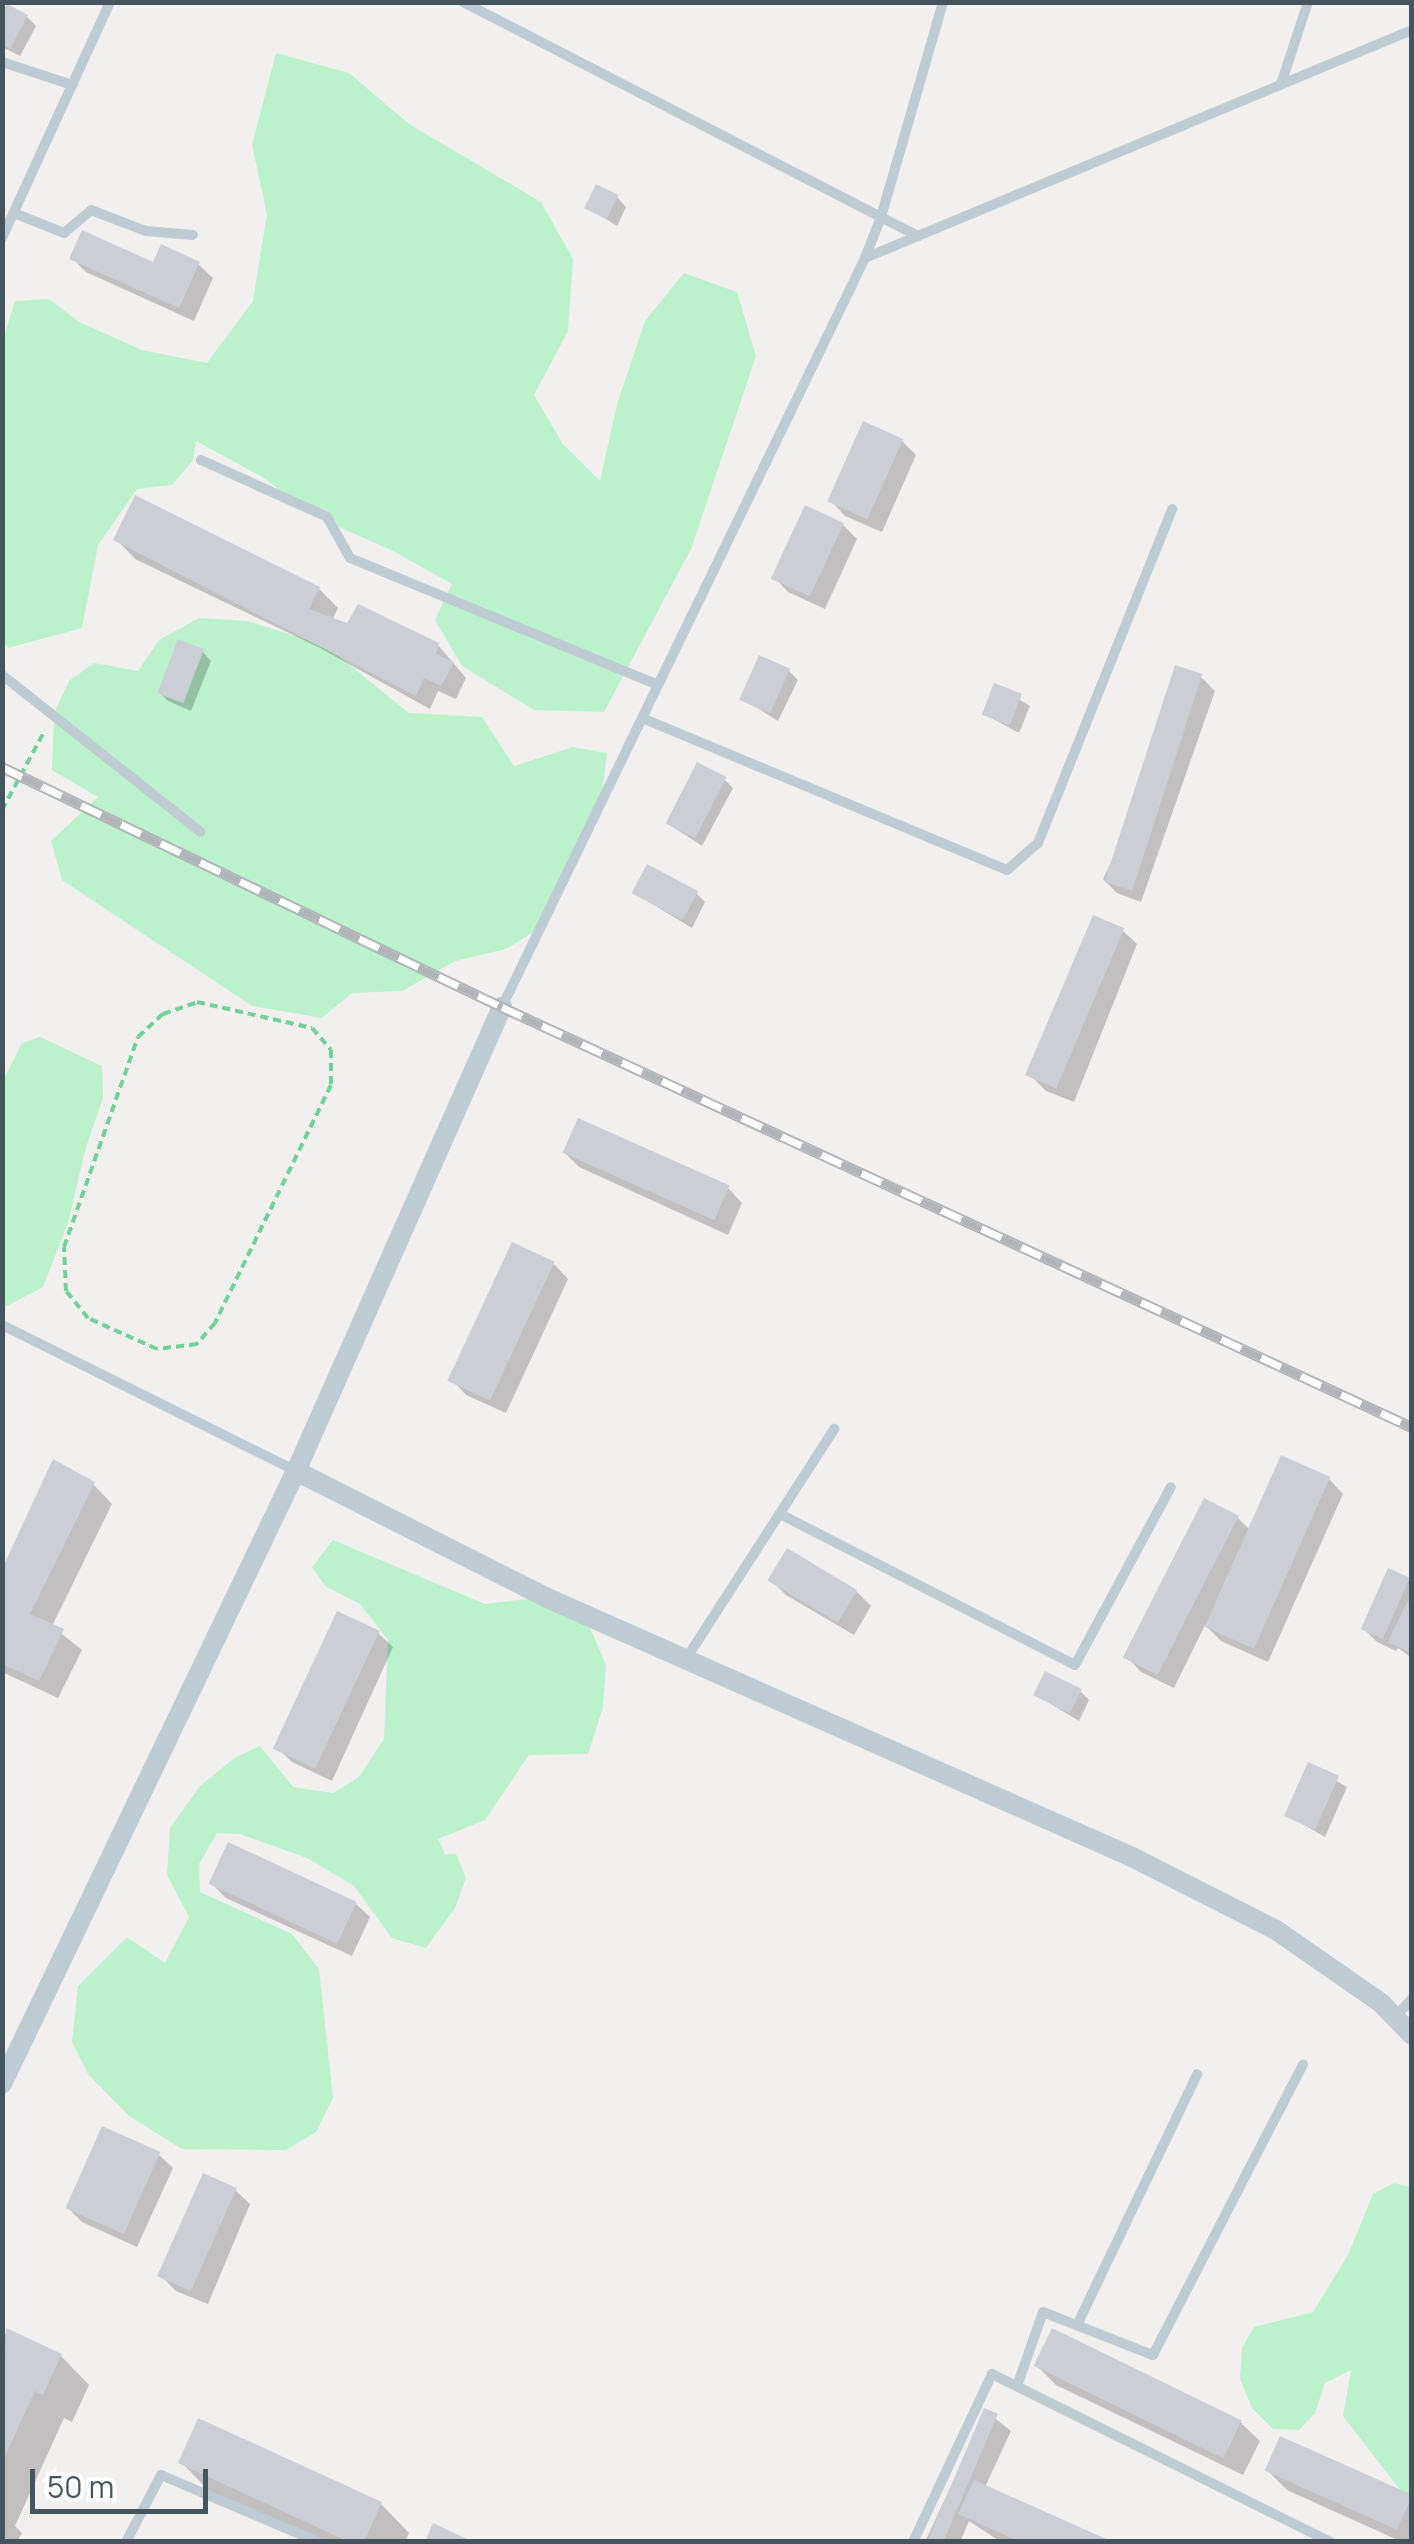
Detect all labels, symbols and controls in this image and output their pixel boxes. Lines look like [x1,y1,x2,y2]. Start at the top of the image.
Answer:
scale bar [35,2449,212,2511]
text: 50 m [47,2466,114,2507]

